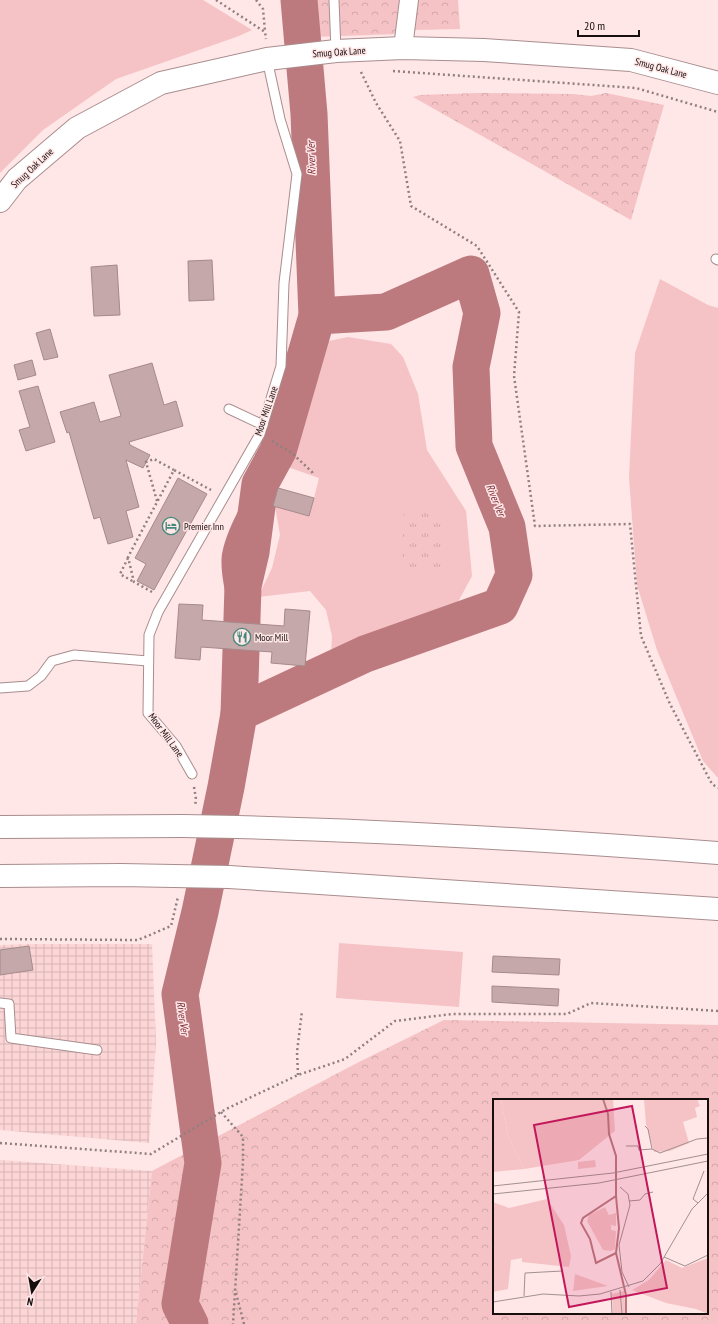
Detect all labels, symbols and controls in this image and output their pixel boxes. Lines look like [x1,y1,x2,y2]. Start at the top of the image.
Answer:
scale bar [578,12,639,38]
text: 20 m [584,18,605,33]
street label: Smug Oak Lane [312,44,366,60]
street label: Smug Oak Lane [634,55,688,81]
water label: River Ver [303,139,319,175]
street label: Smug Oak Lane [8,145,56,191]
street label: Moor Mill Lane [251,384,281,438]
water label: River Ver [483,482,510,520]
hotel icon: Premier Inn [161,516,181,536]
place label: Premier Inn [184,520,224,533]
restaurant icon: Moor Mill [232,627,252,647]
place label: Moor Mill [255,631,289,644]
street label: Moor Mill Lane [146,710,186,760]
water label: River Ver [174,1000,193,1038]
inset map [493,1099,708,1314]
north arrow [12,1272,52,1312]
text: N [26,1294,34,1309]

